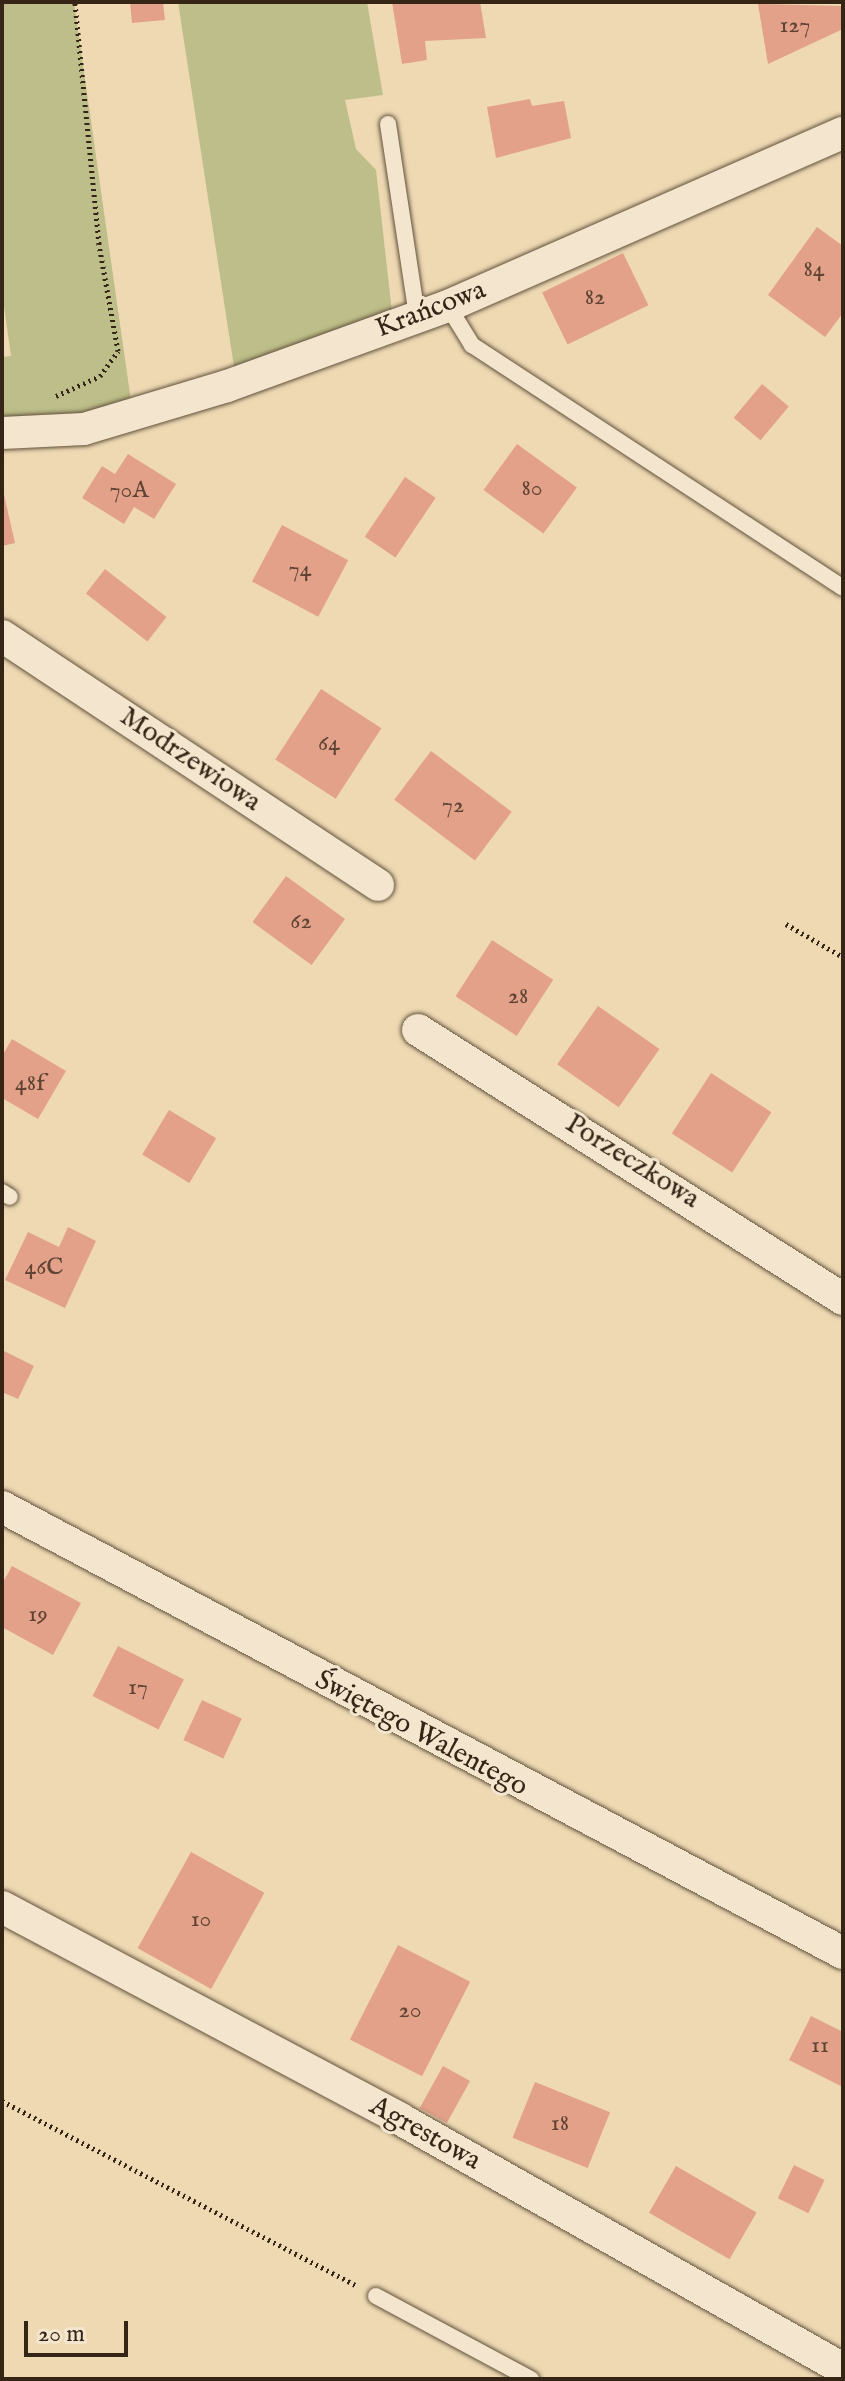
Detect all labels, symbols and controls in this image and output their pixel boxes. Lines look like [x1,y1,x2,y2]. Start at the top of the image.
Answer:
house number: 127 [779,12,811,40]
house number: 84 [803,256,825,284]
street label: Krańcowa [371,274,491,346]
house number: 82 [585,284,605,312]
house number: 80 [521,475,543,503]
house number: 70A [109,477,149,505]
house number: 74 [289,556,311,584]
street label: Modrzewiowa [113,700,267,820]
house number: 64 [318,730,340,758]
house number: 72 [442,792,464,820]
house number: 62 [290,908,312,936]
house number: 28 [508,983,528,1011]
house number: 48f [15,1070,45,1098]
street label: Porzeczkowa [559,1108,705,1216]
house number: 46C [24,1254,64,1282]
house number: 19 [28,1601,48,1629]
street label: Świętego Walentego [309,1664,533,1804]
house number: 17 [128,1674,148,1702]
house number: 10 [191,1906,211,1934]
house number: 20 [398,1997,422,2025]
house number: 11 [811,2032,829,2060]
street label: Agrestowa [364,2090,486,2178]
house number: 18 [551,2110,569,2138]
scale bar [28,2305,132,2355]
text: 20 m [38,2319,85,2350]

